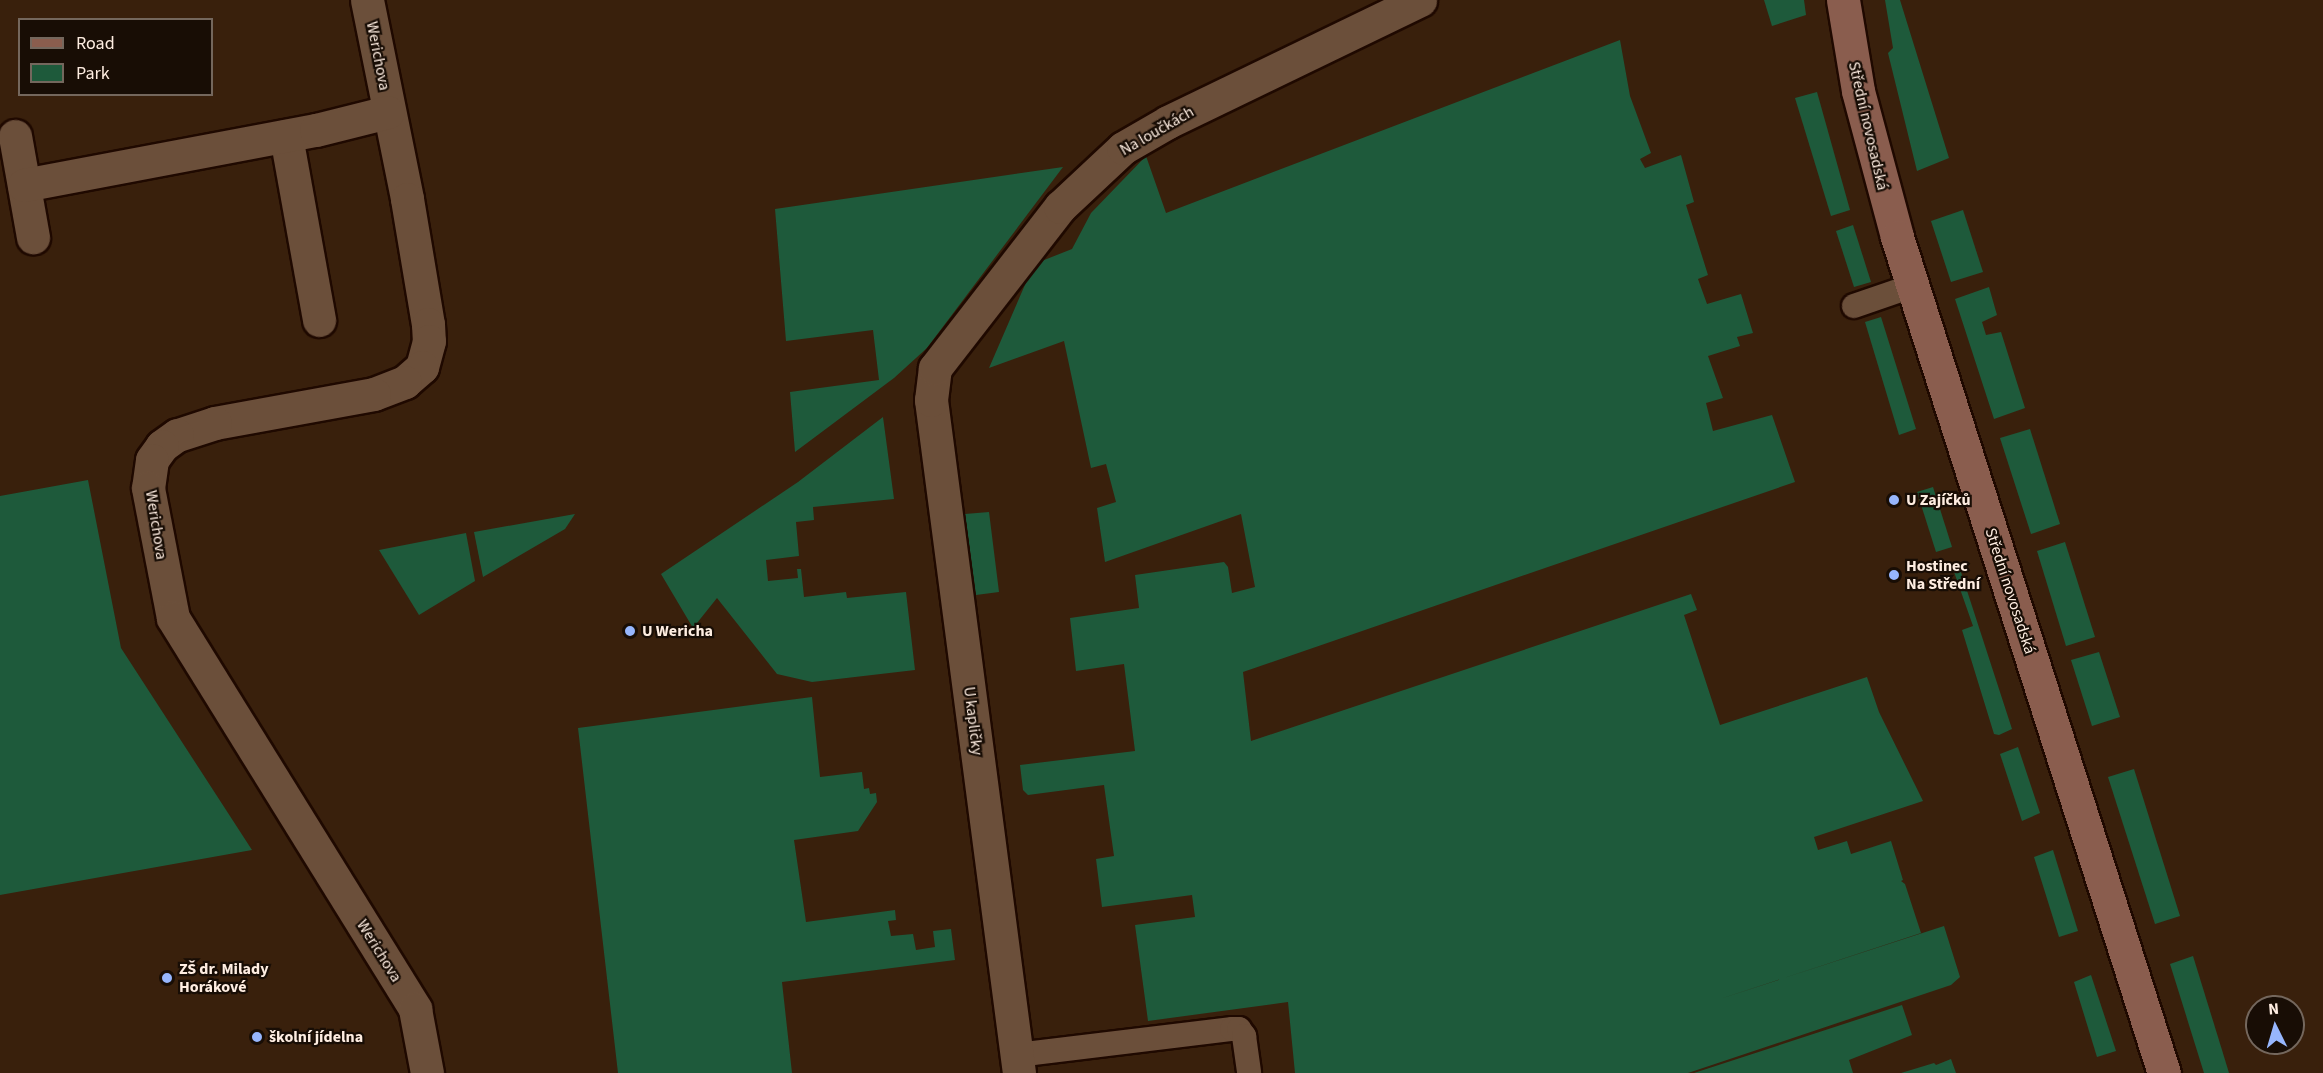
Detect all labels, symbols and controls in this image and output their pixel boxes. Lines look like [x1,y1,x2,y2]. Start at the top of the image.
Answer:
legend [18,18,213,96]
street label: Werichova [362,20,394,92]
text: Road [76,31,115,56]
street label: Střední novosadská [1844,60,1892,192]
text: Park [76,61,110,86]
street label: Na loučkách [1117,102,1197,160]
street label: Werichova [141,489,171,561]
place label: U Zajíčků [1906,490,1971,510]
marker: U Zajíčků [1887,493,1901,507]
street label: Střední novosadská [1981,526,2039,656]
place label: Hostinec Na Střední [1906,556,1980,594]
marker: Hostinec Na Střední [1887,568,1901,582]
place label: U Wericha [642,621,713,641]
marker: U Wericha [623,624,637,638]
street label: U kapličky [959,686,987,756]
street label: Werichova [352,916,406,986]
place label: ZŠ dr. Milady Horákové [179,959,269,997]
marker: ZŠ dr. Milady Horákové [160,971,174,985]
north arrow [2245,995,2305,1055]
text: N [2267,998,2280,1020]
place label: školní jídelna [269,1027,363,1047]
marker: školní jídelna [250,1030,264,1044]

